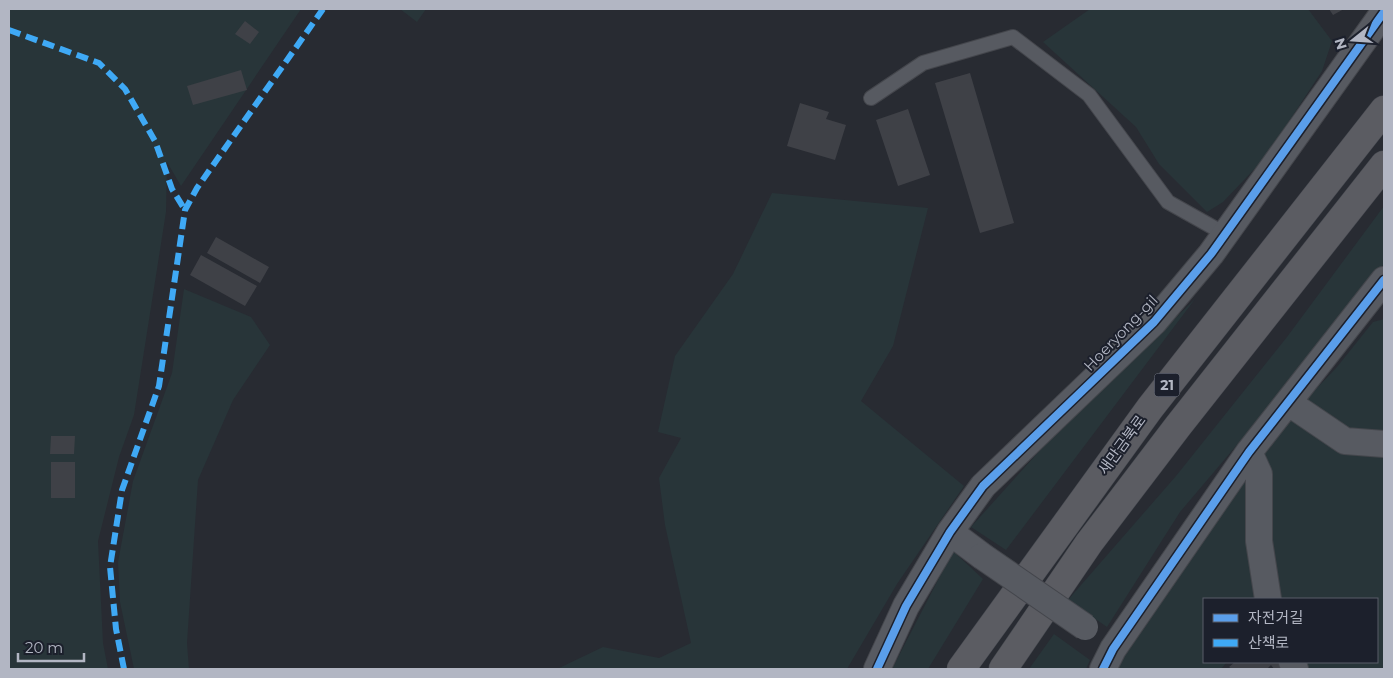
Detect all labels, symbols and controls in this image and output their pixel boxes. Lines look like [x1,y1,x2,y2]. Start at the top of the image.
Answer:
north arrow [1328,15,1378,65]
text: N [1330,36,1351,52]
street label: Hoeryong-gil [1080,291,1162,375]
road number: 21 [1154,374,1180,396]
street label: 새만금북로 [1094,411,1150,478]
legend [1203,598,1378,663]
text: 자전거길 [1248,608,1303,627]
scale bar [18,630,84,662]
text: 산책로 [1248,633,1289,652]
text: 20 m [25,638,63,657]

